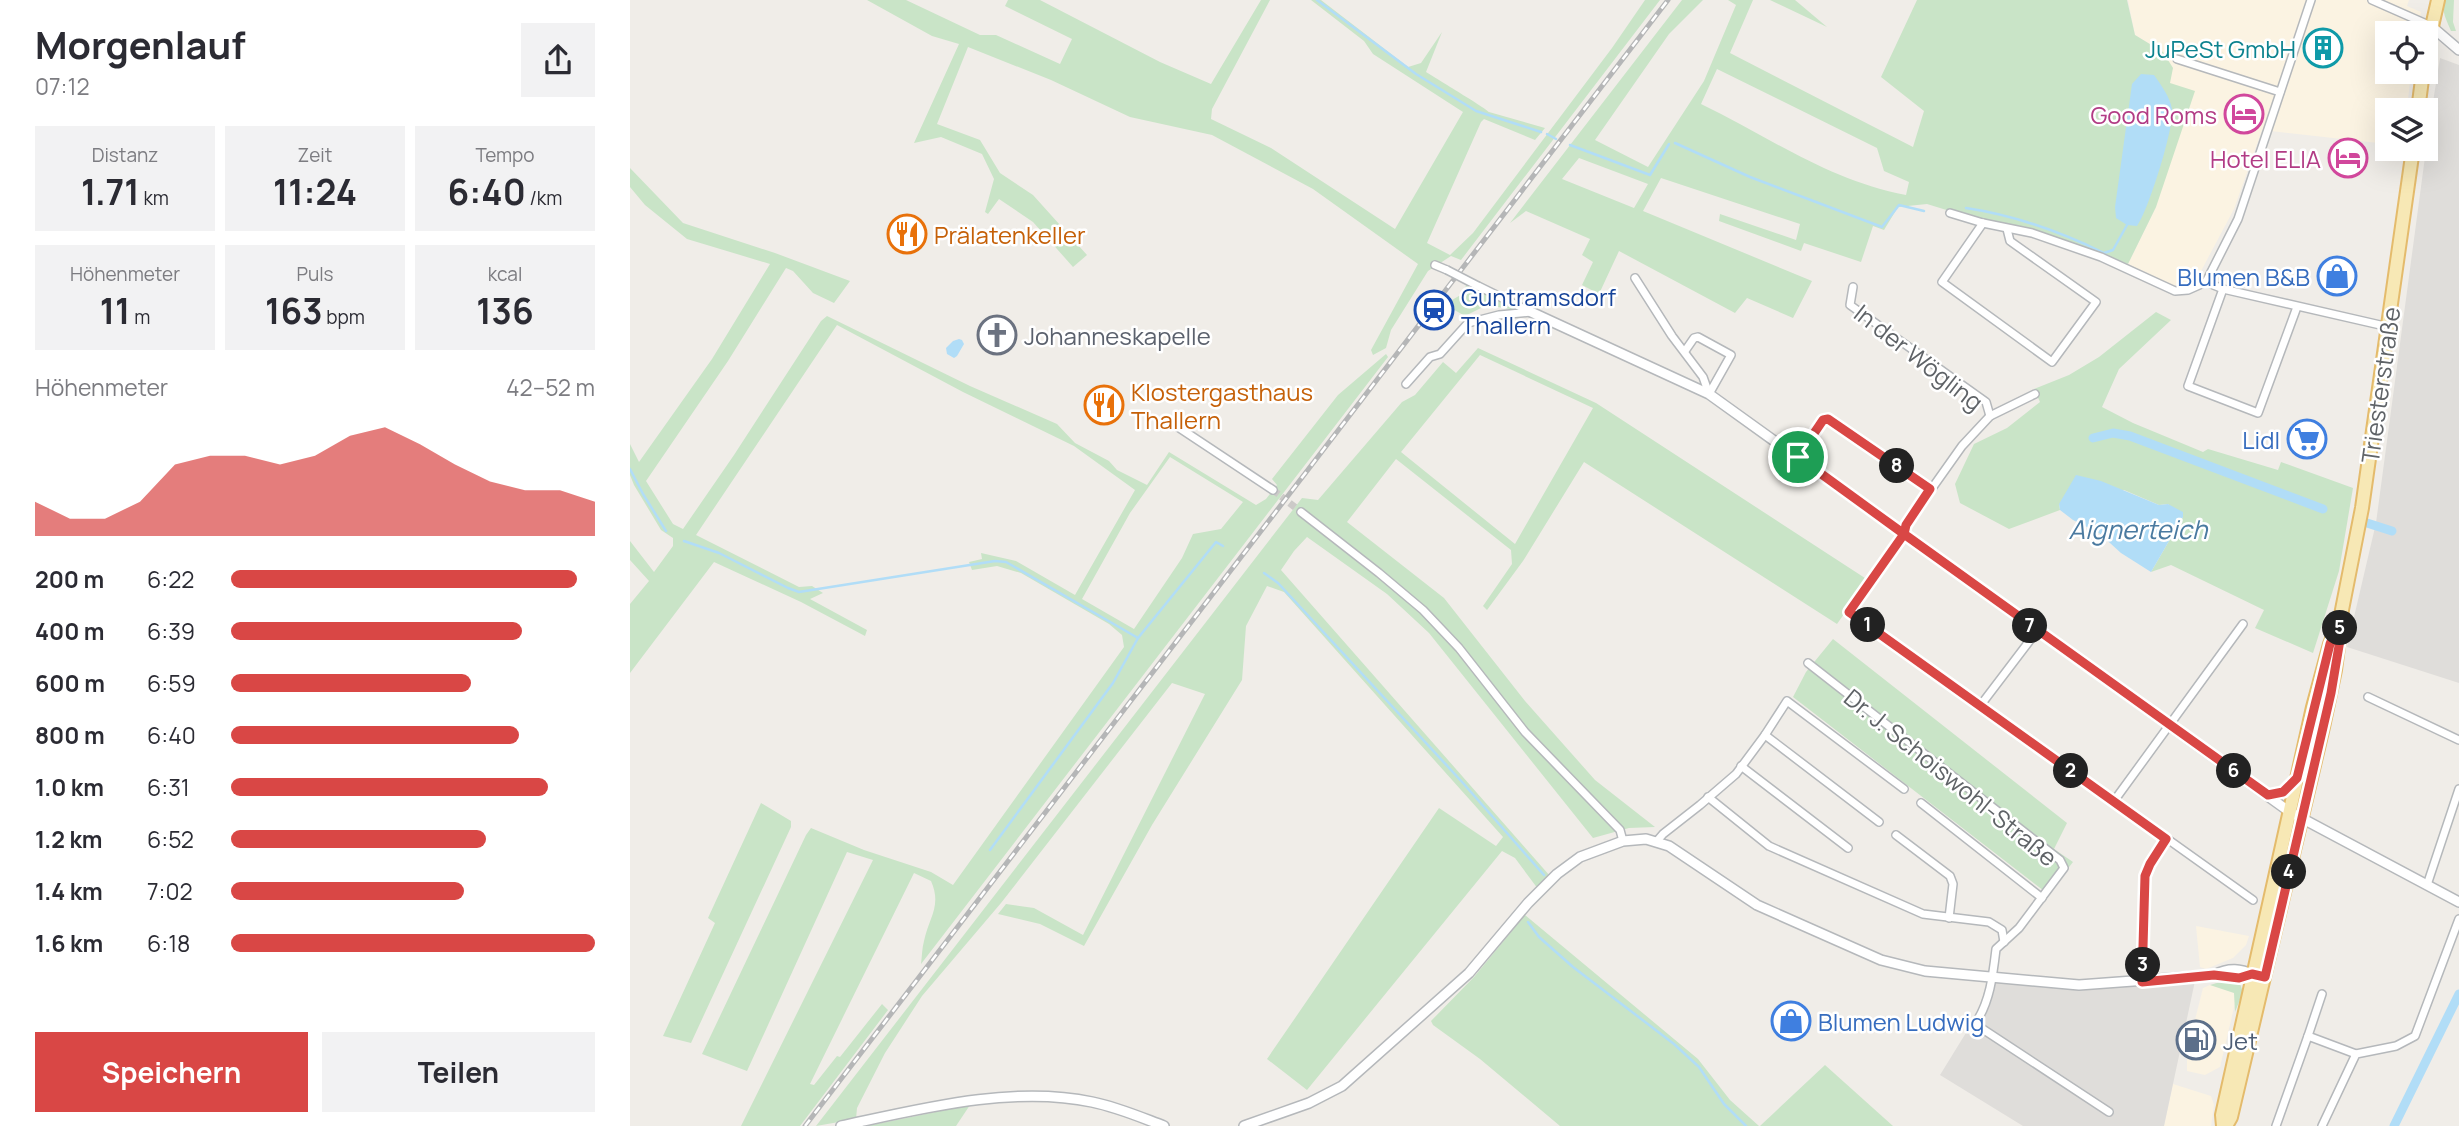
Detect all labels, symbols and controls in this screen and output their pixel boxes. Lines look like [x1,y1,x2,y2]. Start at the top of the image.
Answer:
text: Morgenlauf [35,18,246,70]
map controls [2375,21,2438,161]
button: locate [2375,21,2438,84]
button: share [521,23,595,97]
building icon: JuPeSt GmbH [2302,27,2344,69]
place label: JuPeSt GmbH [2145,32,2296,65]
text: 07:12 [35,70,90,102]
hotel icon: Good Roms [2223,93,2265,135]
place label: Good Roms [2090,98,2217,131]
button: layers [2375,98,2438,161]
hotel icon: Hotel ELIA [2327,137,2369,179]
text: Distanz [92,142,158,168]
text: Zeit [298,142,332,168]
text: Tempo [475,142,535,168]
place label: Hotel ELIA [2210,142,2321,175]
text: 1.71 [81,168,140,216]
text: 11:24 [273,168,357,216]
text: 6:40 [448,168,526,216]
text: km [140,185,169,211]
text: /km [526,185,562,211]
restaurant icon: Prälatenkeller [886,213,928,255]
place label: Prälatenkeller [934,218,1086,251]
shop icon: Blumen B&B [2316,255,2358,297]
place label: Blumen B&B [2177,260,2310,293]
text: Höhenmeter [70,261,180,287]
text: Puls [296,261,334,287]
text: kcal [488,261,522,287]
place label: Guntramsdorf Thallern [1461,280,1617,341]
text: 11 [100,287,130,335]
text: 163 [265,287,323,335]
text: 136 [476,287,534,335]
station icon: Guntramsdorf Thallern [1413,289,1455,331]
street label: In der Wögling [1848,296,1990,418]
text: m [130,304,150,330]
text: bpm [323,304,365,330]
street label: Triesterstraße [2353,305,2407,465]
church icon: Johanneskapelle [976,314,1018,356]
place label: Johanneskapelle [1024,319,1211,352]
text: Höhenmeter [35,371,168,403]
text: 42–52 m [506,371,595,403]
place label: Klostergasthaus Thallern [1131,375,1313,436]
restaurant icon: Klostergasthaus Thallern [1083,384,1125,426]
supermarket icon: Lidl [2286,418,2328,460]
place label: Lidl [2242,423,2280,456]
pin [1768,427,1828,487]
icon: arrive [1779,438,1817,476]
pin: 8 [1880,448,1914,484]
text: 8 [1891,452,1902,478]
water label: Aignerteich [2069,511,2209,547]
text: 200 m [35,563,104,595]
text: 6:22 [147,563,194,595]
pin: 1 [1850,608,1886,642]
pin: 7 [2012,608,2048,644]
pin: 5 [2322,610,2358,646]
text: 1 [1863,611,1872,637]
text: 7 [2024,612,2035,638]
text: 5 [2334,614,2345,640]
text: 400 m [35,615,105,647]
text: 6:39 [147,615,195,647]
text: 600 m [35,667,105,699]
text: 6:59 [147,667,196,699]
street label: Dr. J. Schoiswohl-Straße [1838,681,2064,873]
text: 800 m [35,719,105,751]
text: 6:40 [147,719,196,751]
pin: 2 [2054,754,2088,788]
pin: 6 [2216,754,2252,788]
text: 2 [2065,757,2076,783]
text: 6 [2228,757,2239,783]
text: 1.0 km [35,771,104,803]
text: 6:31 [147,771,190,803]
text: 1.2 km [35,823,102,855]
text: 6:52 [147,823,194,855]
pin: 4 [2272,854,2306,890]
text: 4 [2283,858,2294,884]
text: 1.4 km [35,875,103,907]
text: 7:02 [147,875,193,907]
text: 1.6 km [35,927,103,959]
text: 6:18 [147,927,190,959]
pin: 3 [2126,948,2160,982]
text: 3 [2137,951,2148,977]
shop icon: Blumen Ludwig [1770,1000,1812,1042]
place label: Blumen Ludwig [1818,1005,1985,1038]
fuel station icon: Jet [2175,1019,2217,1061]
place label: Jet [2223,1024,2258,1057]
button: Speichern [35,1032,308,1112]
button: Teilen [322,1032,595,1112]

